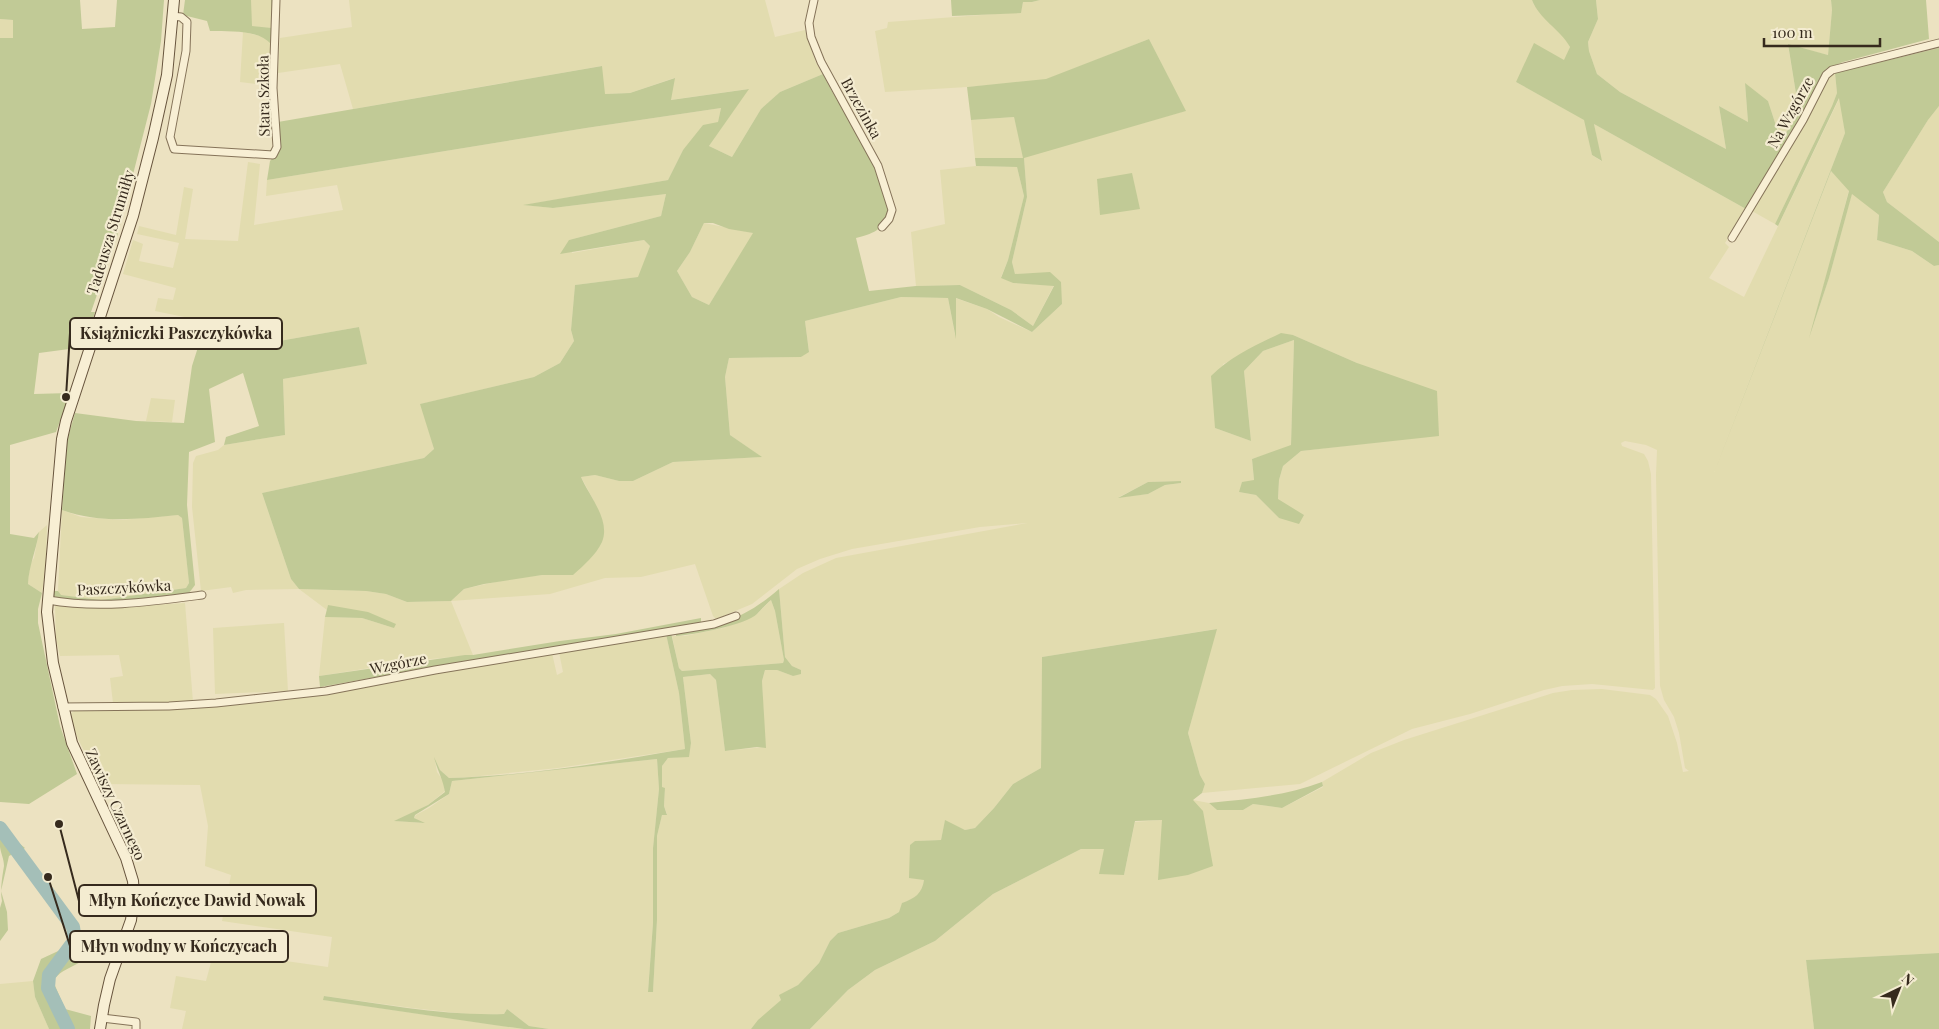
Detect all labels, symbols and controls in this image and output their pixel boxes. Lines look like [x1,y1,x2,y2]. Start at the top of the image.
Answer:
scale bar [1764,15,1880,47]
text: 100 m [1772,22,1813,42]
street label: Stara Szkoła [252,55,274,137]
street label: Na Wzgórze [1762,73,1818,151]
street label: Brzezinka [837,74,887,142]
street label: Tadeusza Strumiłły [82,167,139,297]
callout: Książniczki Paszczykówka [70,318,282,349]
text: Książniczki Paszczykówka [80,322,273,343]
street label: Paszczykówka [76,575,172,599]
street label: Wzgórze [367,648,428,679]
street label: Zawiszy Czarnego [81,745,151,863]
callout: Młyn Kończyce Dawid Nowak [79,885,316,916]
text: Młyn Kończyce Dawid Nowak [89,889,306,910]
callout: Młyn wodny w Kończycach [70,931,288,962]
text: Młyn wodny w Kończycach [81,935,277,956]
north arrow [1874,964,1924,1014]
text: N [1898,969,1918,990]

